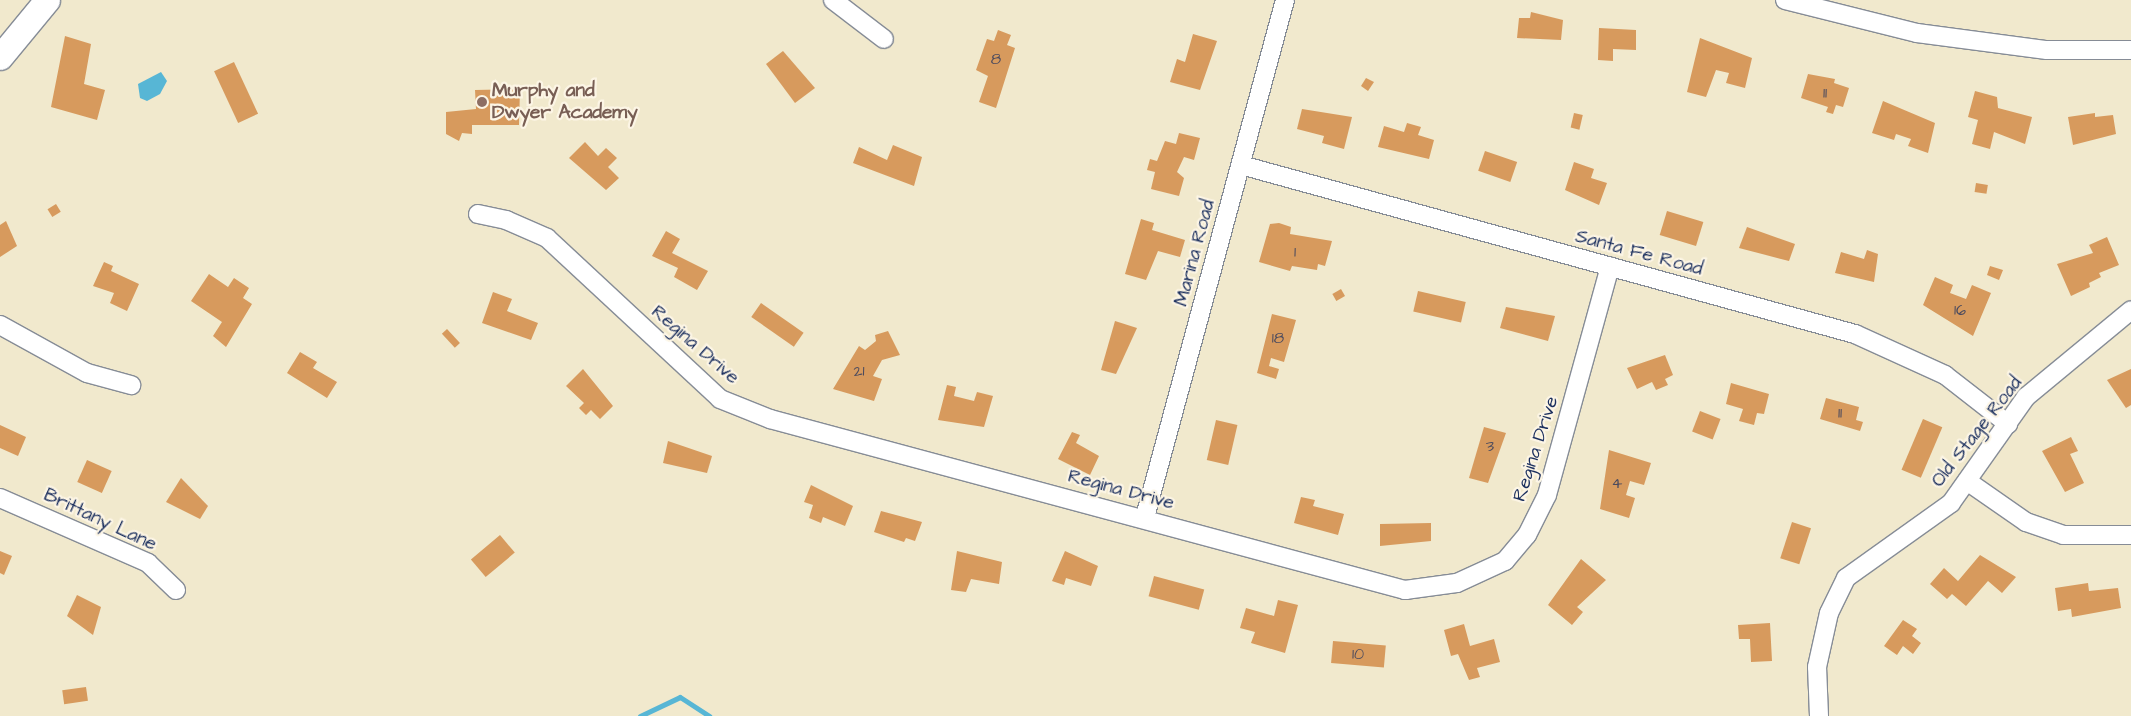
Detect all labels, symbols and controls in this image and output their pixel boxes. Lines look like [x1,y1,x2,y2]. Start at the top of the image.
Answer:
house number: 8 [991,49,1001,69]
place label: Murphy and Dwyer Academy [492,80,638,124]
house number: 11 [1823,83,1827,103]
marker: Murphy and Dwyer Academy [476,96,488,108]
street label: Marina Road [1170,197,1220,309]
street label: Santa Fe Road [1573,225,1705,281]
house number: 1 [1294,242,1296,262]
house number: 16 [1954,300,1966,320]
street label: Regina Drive [646,301,744,389]
house number: 18 [1272,328,1284,348]
house number: 21 [853,361,865,381]
street label: Old Stage Road [1927,372,2027,492]
street label: Regina Drive [1508,394,1564,504]
house number: 11 [1838,403,1842,423]
house number: 3 [1486,436,1494,456]
street label: Regina Drive [1065,465,1177,515]
house number: 4 [1612,473,1622,493]
street label: Brittany Lane [40,484,160,556]
house number: 10 [1352,644,1364,664]

